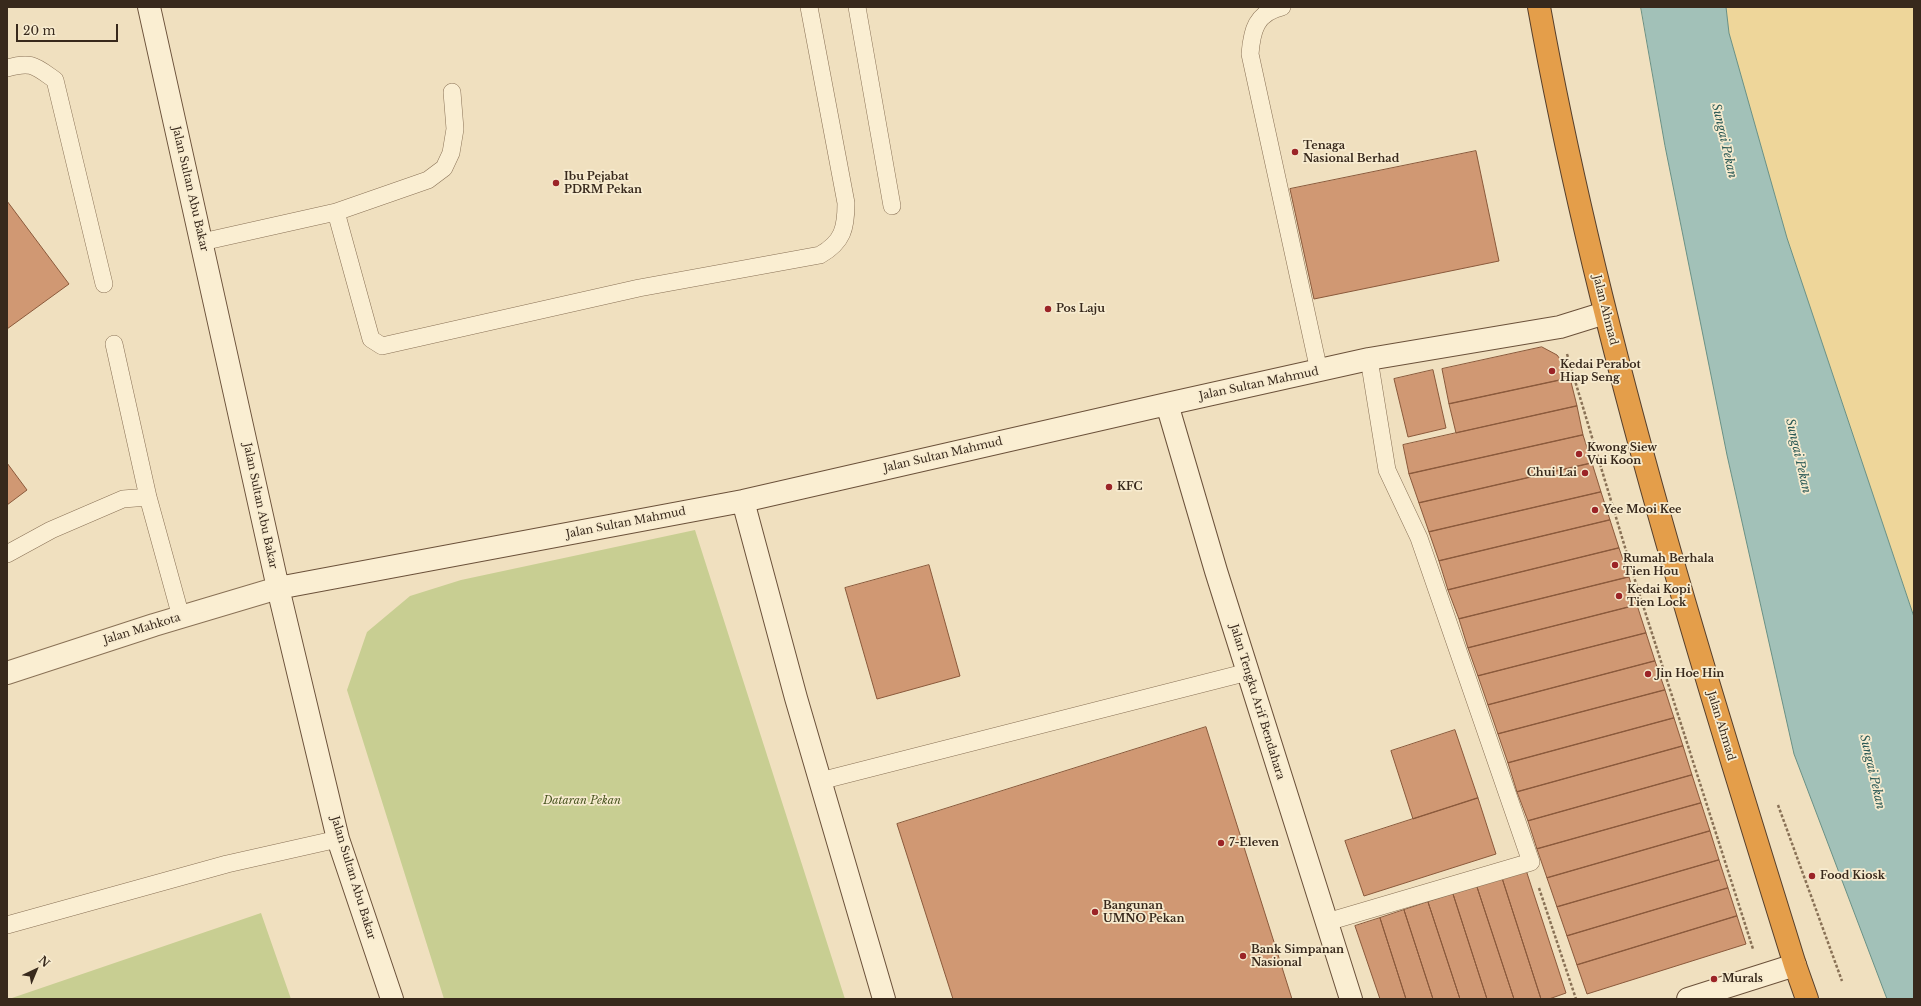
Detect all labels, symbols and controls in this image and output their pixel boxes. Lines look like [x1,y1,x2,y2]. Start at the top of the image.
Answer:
scale bar [18,16,120,42]
text: 20 m [23,23,55,38]
water label: Sungai Pekan [1708,102,1740,180]
street label: Jalan Sultan Abu Bakar [169,125,211,253]
place label: Tenaga Nasional Berhad [1303,139,1399,165]
marker: Tenaga Nasional Berhad [1290,147,1300,157]
place label: Ibu Pejabat PDRM Pekan [564,170,642,196]
marker: Ibu Pejabat PDRM Pekan [551,178,561,188]
street label: Jalan Ahmad [1590,274,1620,346]
place label: Pos Laju [1056,302,1105,316]
marker: Pos Laju [1043,304,1053,314]
place label: Kedai Perabot Hiap Seng [1560,358,1641,384]
street label: Jalan Sultan Mahmud [1198,365,1320,403]
marker: Kedai Perabot Hiap Seng [1547,366,1557,376]
water label: Sungai Pekan [1782,417,1814,495]
street label: Jalan Sultan Mahmud [882,435,1004,475]
place label: Kwong Siew Vui Koon [1587,441,1657,467]
street label: Jalan Sultan Abu Bakar [240,442,280,570]
marker: Kwong Siew Vui Koon [1574,449,1584,459]
place label: Chui Lai [1527,466,1577,480]
marker: Chui Lai [1580,468,1590,478]
place label: KFC [1117,480,1143,494]
marker: KFC [1104,482,1114,492]
place label: Yee Mooi Kee [1603,503,1682,517]
street label: Jalan Sultan Mahmud [565,505,687,541]
marker: Yee Mooi Kee [1590,505,1600,515]
place label: Rumah Berhala Tien Hou [1623,552,1714,578]
marker: Rumah Berhala Tien Hou [1610,560,1620,570]
place label: Kedai Kopi Tien Lock [1627,583,1691,609]
marker: Kedai Kopi Tien Lock [1614,591,1624,601]
street label: Jalan Mahkota [102,611,182,647]
street label: Jalan Tengku Arif Bendahara [1227,623,1287,781]
place label: Jin Hoe Hin [1656,667,1724,681]
marker: Jin Hoe Hin [1643,669,1653,679]
street label: Jalan Ahmad [1704,690,1738,762]
water label: Sungai Pekan [1856,733,1888,811]
park label: Dataran Pekan [543,794,621,808]
street label: Jalan Sultan Abu Bakar [328,815,378,941]
place label: 7-Eleven [1229,836,1279,850]
marker: 7-Eleven [1216,838,1226,848]
place label: Food Kiosk [1820,869,1885,883]
marker: Food Kiosk [1807,871,1817,881]
place label: Bangunan UMNO Pekan [1103,899,1184,925]
marker: Bangunan UMNO Pekan [1090,907,1100,917]
place label: Bank Simpanan Nasional [1251,943,1344,969]
north arrow [16,950,56,990]
marker: Bank Simpanan Nasional [1238,951,1248,961]
text: N [36,953,53,970]
place label: Murals [1722,972,1763,986]
marker: Murals [1709,974,1719,984]

